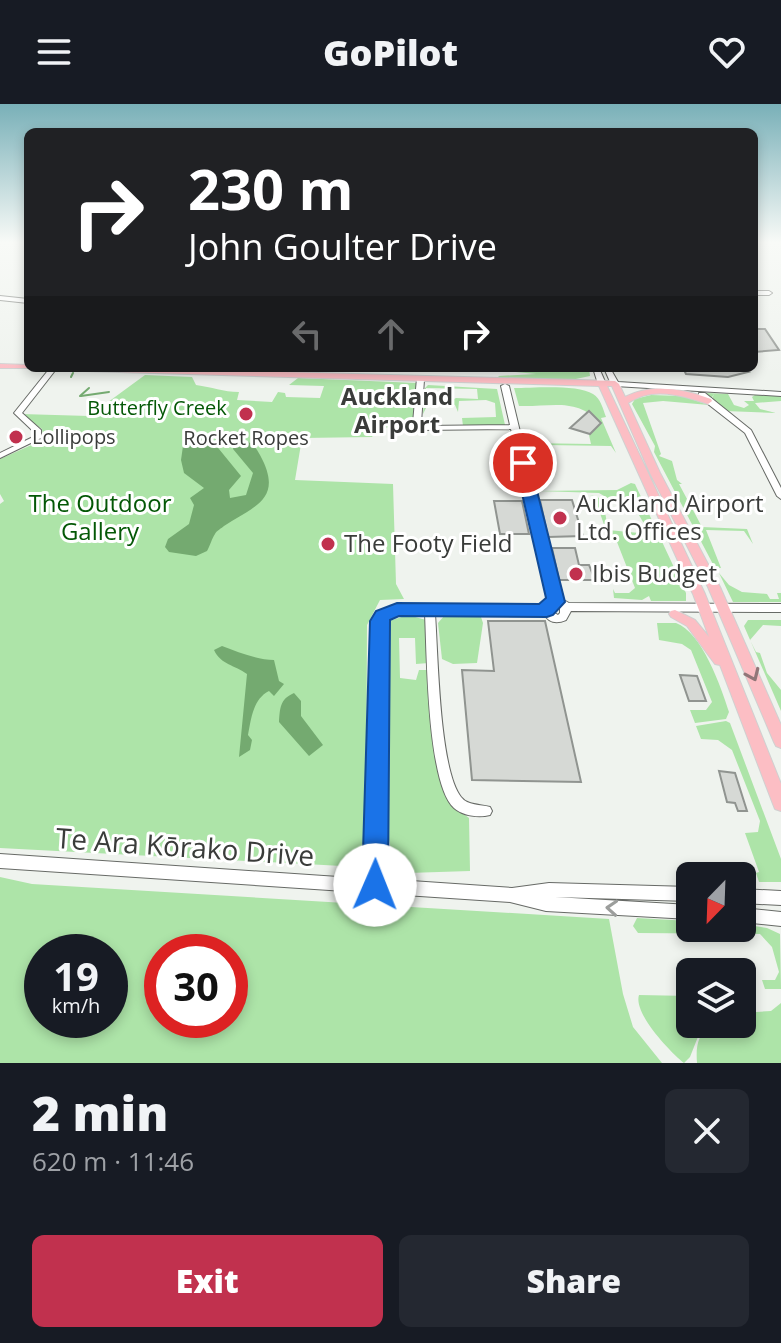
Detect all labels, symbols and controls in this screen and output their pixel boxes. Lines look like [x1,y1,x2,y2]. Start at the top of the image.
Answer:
text: GoPilot [323,28,458,77]
icon: menu [32,30,76,74]
icon: heart [705,30,749,74]
text: 230 m [188,150,354,226]
icon: right [56,160,160,264]
text: John Goulter Drive [188,222,497,271]
icon: left [285,312,329,356]
icon: ahead [369,312,413,356]
icon: right [453,312,497,356]
district label: Auckland Airport [341,379,453,440]
park label: Butterfly Creek [87,394,227,421]
marker: Rocket Ropes [237,405,255,423]
place label: Lollipops [32,423,116,450]
place label: Rocket Ropes [183,424,309,451]
marker: Lollipops [7,428,25,446]
pin [489,429,557,497]
icon: arrive [501,441,545,485]
park label: The Outdoor Gallery [29,486,172,547]
place label: Auckland Airport Ltd. Offices [576,486,764,547]
marker: Auckland Airport Ltd. Offices [551,509,569,527]
place label: The Footy Field [344,526,512,559]
marker: The Footy Field [319,535,337,553]
place label: Ibis Budget [592,556,717,589]
marker: Ibis Budget [567,565,585,583]
one-way arrow [744,667,760,682]
street label: Te Ara Kōrako Drive [55,818,315,874]
position arrow [333,843,417,927]
north arrow [676,862,756,942]
map controls [676,862,756,1038]
one-way arrow [605,900,618,917]
speed limit sign: 30 [144,934,248,1038]
text: 19 [53,948,99,1003]
button: layers [676,958,756,1038]
text: km/h [52,992,100,1019]
text: 2 min [32,1080,168,1145]
button: close [665,1089,749,1173]
text: 620 m · 11:46 [32,1143,194,1179]
button: Exit [32,1235,383,1327]
button: Share [399,1235,749,1327]

